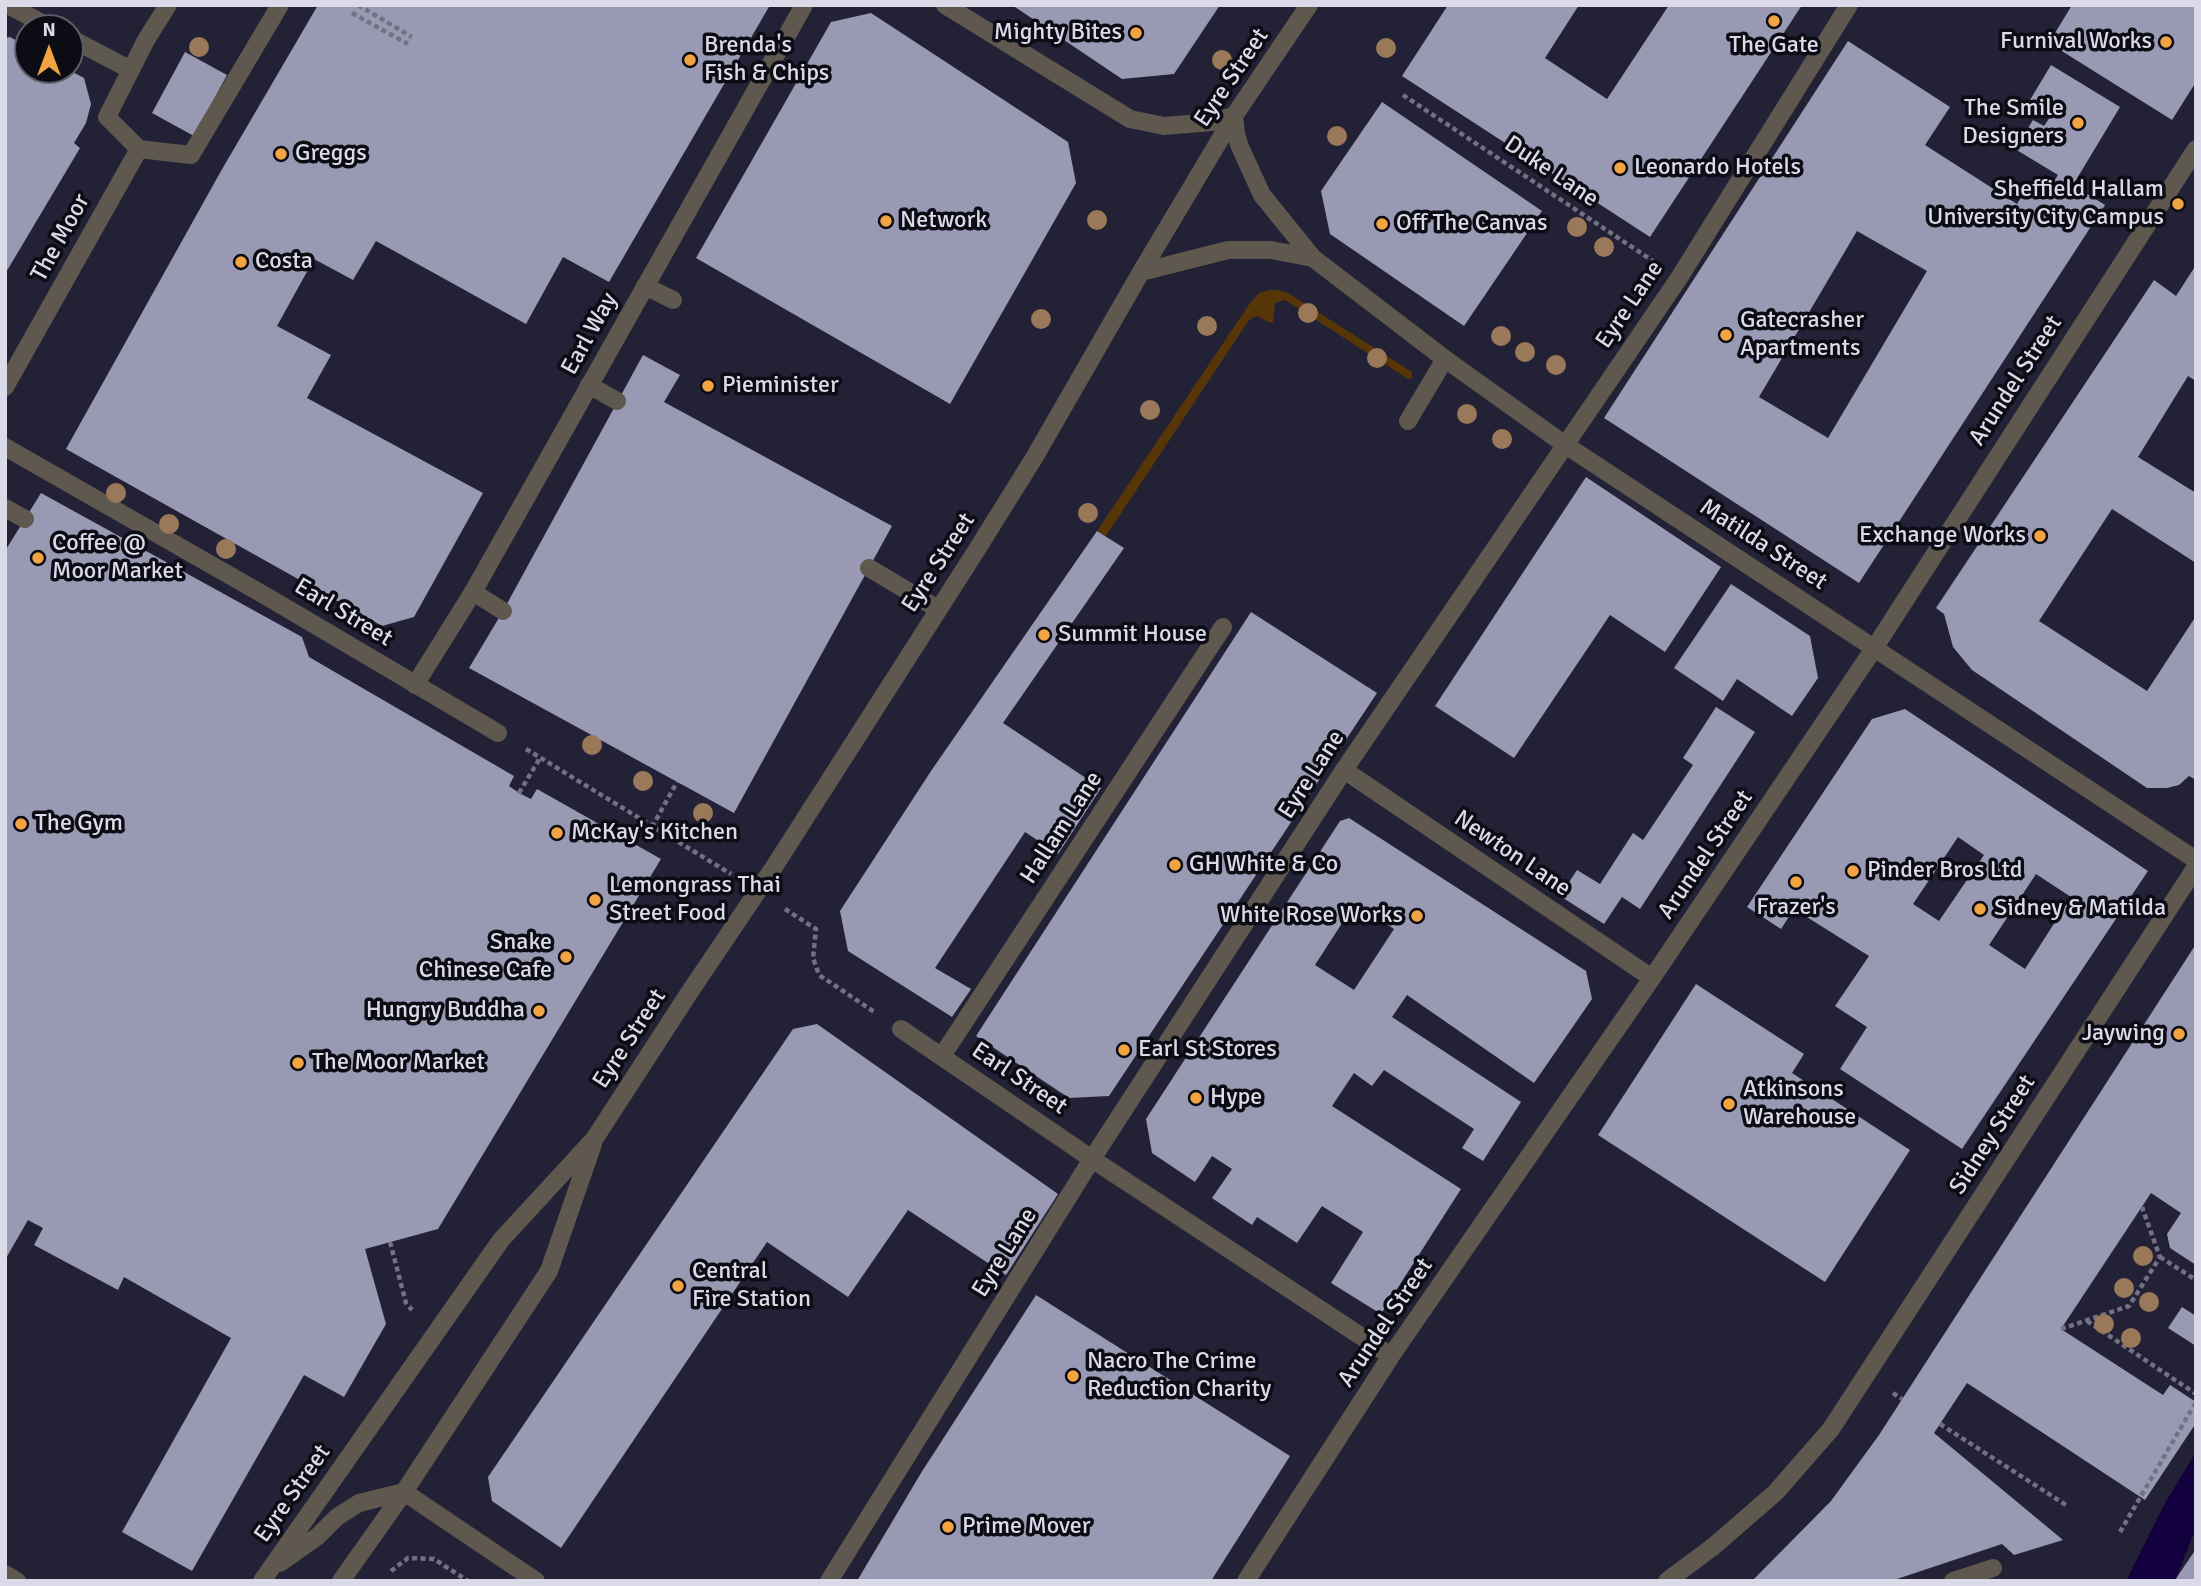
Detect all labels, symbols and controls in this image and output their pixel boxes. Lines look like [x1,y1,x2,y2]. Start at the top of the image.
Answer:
marker: The Gate [1766,13,1782,29]
north arrow [14,14,84,84]
text: N [42,18,56,42]
place label: Mighty Bites [994,19,1122,47]
street label: Eyre Street [1189,23,1275,133]
marker: Mighty Bites [1128,25,1144,41]
place label: Furnival Works [2000,28,2152,56]
place label: Brenda's Fish & Chips [704,32,829,88]
place label: The Gate [1729,32,1819,60]
marker: Furnival Works [2158,34,2174,50]
marker: Brenda's Fish & Chips [682,52,698,68]
place label: The Smile Designers [1962,95,2064,151]
marker: The Smile Designers [2070,115,2086,131]
street label: Duke Lane [1499,130,1603,214]
place label: Greggs [295,140,367,168]
marker: Greggs [273,146,289,162]
place label: Leonardo Hotels [1634,154,1801,182]
marker: Leonardo Hotels [1612,160,1628,176]
place label: Sheffield Hallam University City Campus [1927,176,2164,232]
street label: The Moor [25,189,97,287]
marker: Sheffield Hallam University City Campus [2170,196,2186,212]
place label: Network [900,207,987,235]
place label: Off The Canvas [1396,210,1547,238]
marker: Network [878,213,894,229]
marker: Off The Canvas [1374,216,1390,232]
place label: Costa [255,248,313,276]
marker: Costa [233,254,249,270]
street label: Eyre Lane [1590,256,1670,354]
street label: Earl Way [556,288,624,380]
place label: Gatecrasher Apartments [1740,307,1864,363]
street label: Arundel Street [1963,311,2069,451]
marker: Gatecrasher Apartments [1718,327,1734,343]
place label: Pieminister [722,372,839,400]
marker: Pieminister [700,378,716,394]
street label: Matilda Street [1694,493,1832,597]
street label: Eyre Street [896,508,982,618]
place label: Exchange Works [1859,522,2026,550]
marker: Exchange Works [2032,528,2048,544]
place label: Coffee @ Moor Market [52,530,183,586]
marker: Coffee @ Moor Market [30,550,46,566]
street label: Earl Street [289,573,397,653]
place label: Summit House [1058,621,1207,649]
marker: Summit House [1036,627,1052,643]
street label: Eyre Lane [1273,725,1351,825]
street label: Hallam Lane [1015,766,1109,890]
street label: Arundel Street [1652,785,1760,925]
street label: Newton Lane [1448,805,1576,903]
place label: The Gym [35,810,123,838]
marker: The Gym [13,816,29,832]
place label: McKay's Kitchen [571,819,738,847]
marker: McKay's Kitchen [549,825,565,841]
place label: GH White & Co [1189,851,1338,879]
marker: GH White & Co [1167,857,1183,873]
place label: Pinder Bros Ltd [1867,857,2022,885]
marker: Pinder Bros Ltd [1845,863,1861,879]
place label: Lemongrass Thai Street Food [609,872,781,928]
marker: Frazer's [1788,874,1804,890]
marker: Lemongrass Thai Street Food [587,892,603,908]
place label: Frazer's [1756,894,1836,922]
place label: Sidney & Matilda [1994,895,2166,923]
marker: Sidney & Matilda [1972,901,1988,917]
place label: White Rose Works [1220,902,1403,930]
marker: White Rose Works [1409,908,1425,924]
place label: Snake Chinese Cafe [419,929,552,985]
marker: Snake Chinese Cafe [558,949,574,965]
street label: Eyre Street [587,984,673,1094]
place label: Hungry Buddha [366,997,525,1025]
marker: Hungry Buddha [531,1003,547,1019]
place label: Jaywing [2082,1020,2165,1048]
marker: Jaywing [2171,1026,2187,1042]
place label: Earl St Stores [1138,1036,1277,1064]
street label: Earl Street [966,1037,1072,1121]
marker: Earl St Stores [1116,1042,1132,1058]
place label: The Moor Market [312,1049,485,1077]
marker: The Moor Market [290,1055,306,1071]
street label: Sidney Street [1944,1070,2042,1200]
place label: Atkinsons Warehouse [1743,1076,1856,1132]
place label: Hype [1210,1084,1262,1112]
marker: Hype [1188,1090,1204,1106]
marker: Atkinsons Warehouse [1721,1096,1737,1112]
street label: Eyre Lane [966,1203,1044,1303]
street label: Arundel Street [1332,1253,1440,1393]
place label: Central Fire Station [692,1258,811,1314]
marker: Central Fire Station [670,1278,686,1294]
place label: Nacro The Crime Reduction Charity [1087,1348,1271,1404]
marker: Nacro The Crime Reduction Charity [1065,1368,1081,1384]
street label: Eyre Street [249,1440,337,1548]
place label: Prime Mover [962,1513,1090,1541]
marker: Prime Mover [940,1519,956,1535]

